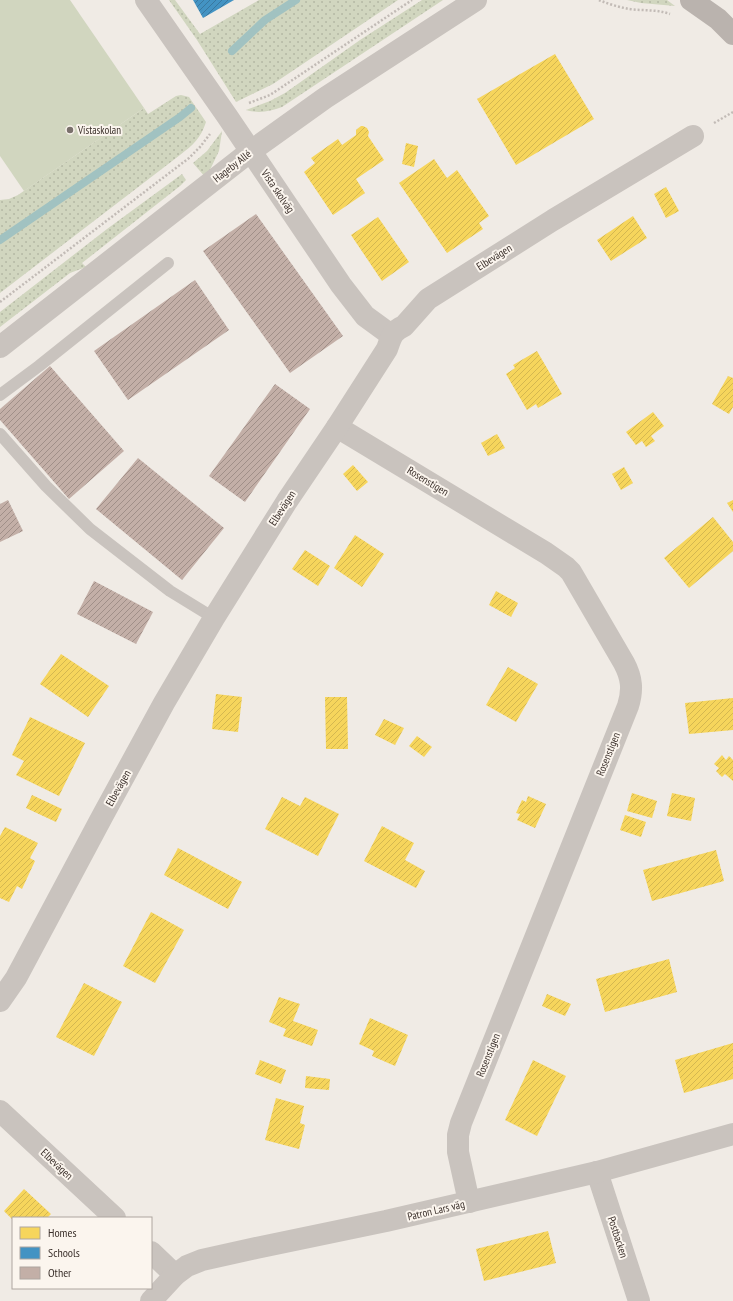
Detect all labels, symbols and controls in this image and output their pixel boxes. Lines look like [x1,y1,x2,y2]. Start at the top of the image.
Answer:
place label: Vistaskolan [77,123,121,137]
marker: Vistaskolan [65,125,75,135]
street label: Hageby Allé [210,146,254,185]
street label: Vista skolväg [258,166,298,216]
street label: Elbevägen [474,241,514,273]
street label: Rosenstigen [405,463,451,499]
street label: Elbevägen [265,488,299,528]
street label: Rosenstigen [593,730,623,778]
street label: Elbevägen [102,767,134,809]
street label: Rosenstigen [473,1031,503,1079]
street label: Elbevägen [38,1146,76,1183]
street label: Patron Lars väg [406,1197,466,1223]
street label: Postbacken [605,1215,631,1260]
legend [12,1217,152,1289]
text: Homes [48,1225,76,1240]
text: Schools [48,1245,80,1260]
text: Other [48,1265,72,1280]

